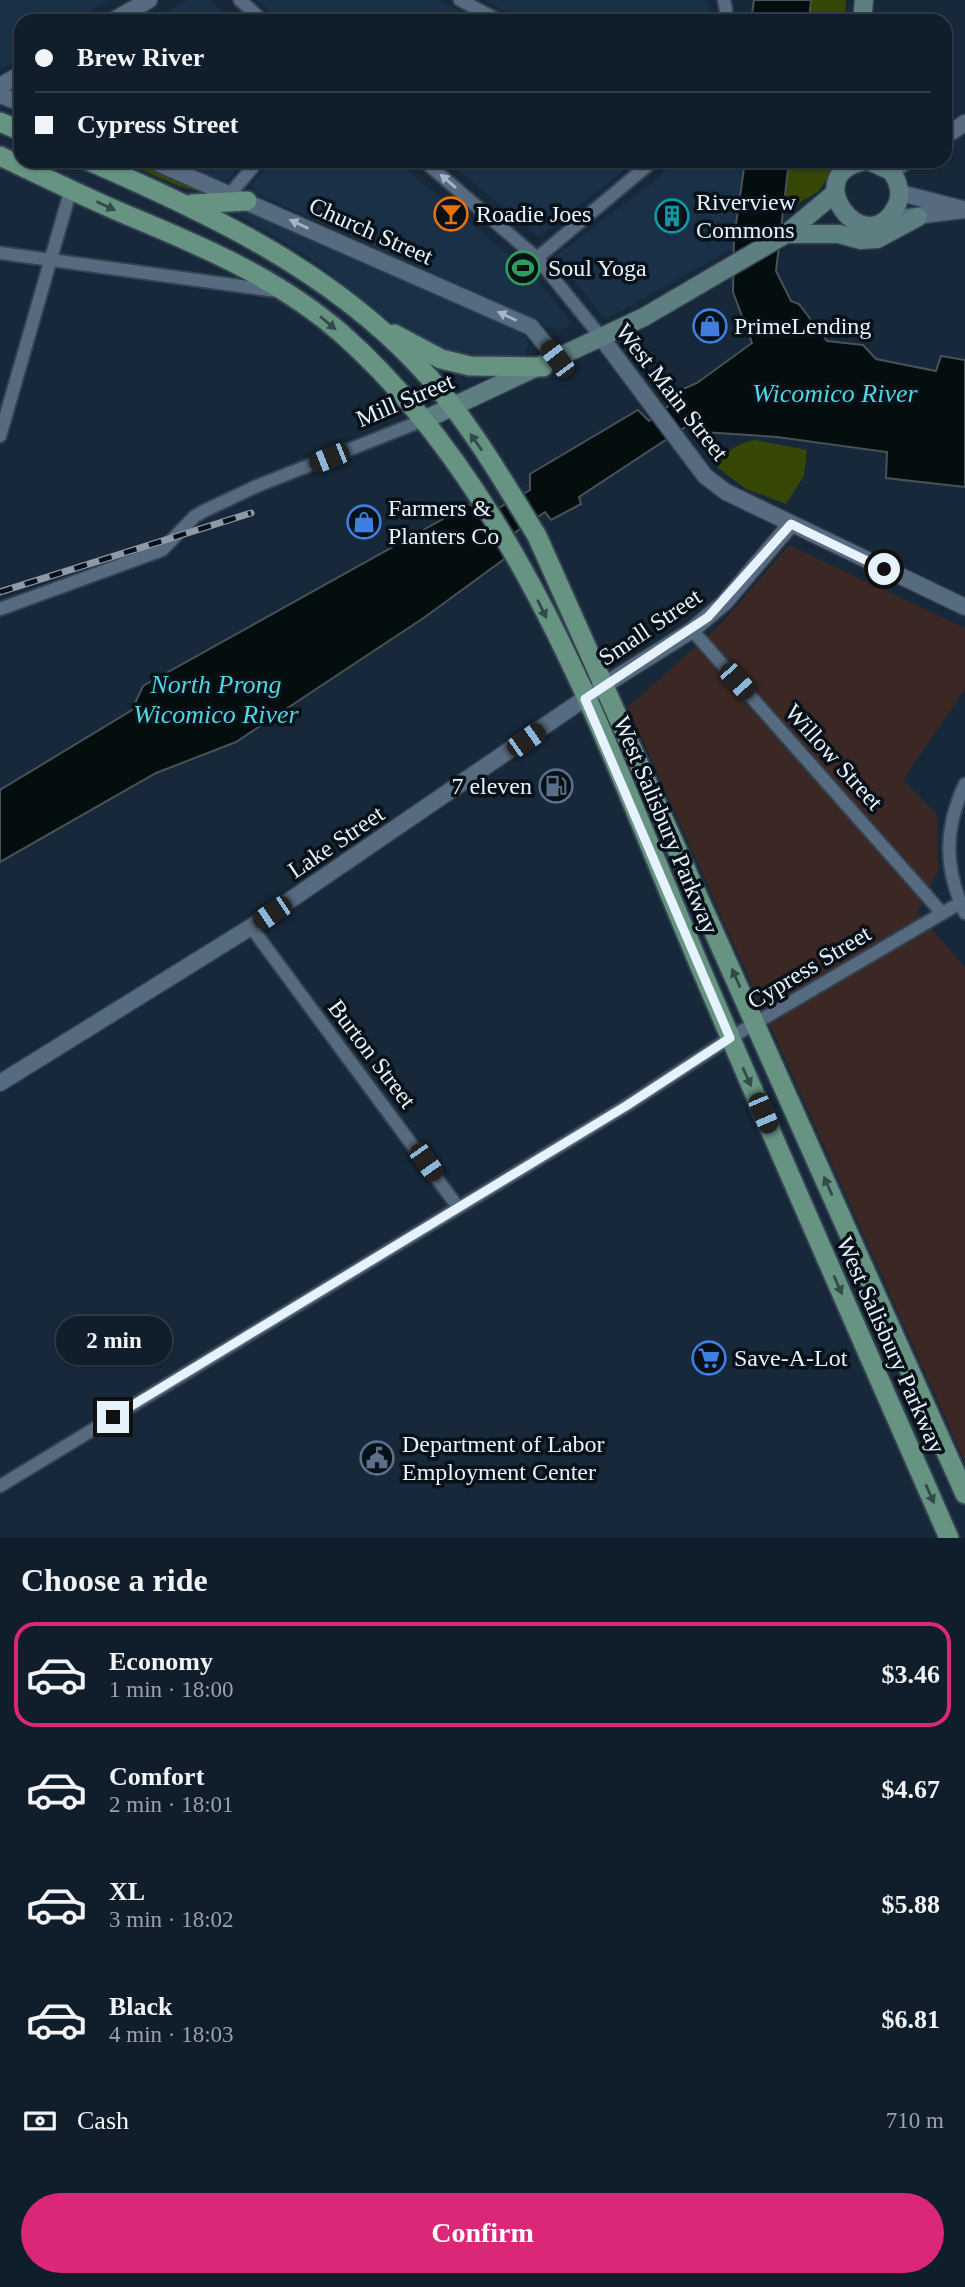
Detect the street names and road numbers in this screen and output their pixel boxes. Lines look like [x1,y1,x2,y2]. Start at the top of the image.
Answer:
street label: Church Street [305,192,437,270]
street label: West Main Street [611,319,734,466]
street label: Mill Street [352,368,458,432]
street label: Small Street [594,583,706,671]
street label: Willow Street [780,699,888,815]
street label: West Salisbury Parkway [608,712,724,938]
street label: Lake Street [283,800,389,884]
street label: Cypress Street [743,920,876,1014]
street label: Burton Street [323,995,421,1113]
street label: West Salisbury Parkway [832,1233,950,1457]

